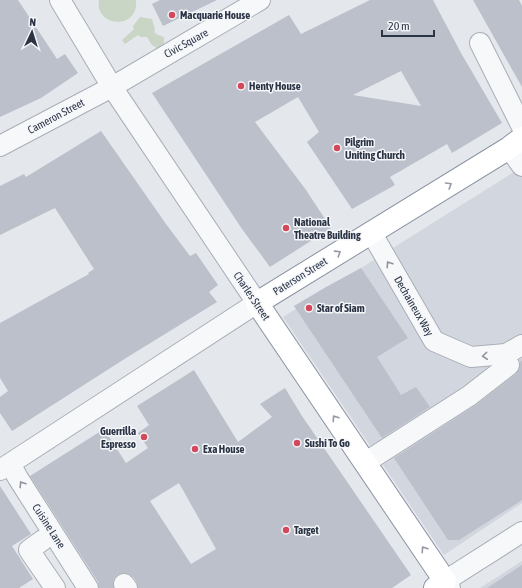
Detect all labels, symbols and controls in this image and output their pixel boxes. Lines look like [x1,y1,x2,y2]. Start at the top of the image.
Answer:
place label: Macquarie House [180,9,250,21]
marker: Macquarie House [167,10,177,20]
north arrow [12,12,52,52]
scale bar [382,12,434,38]
text: N [29,16,36,28]
text: 20 m [388,19,410,33]
street label: Civic Square [162,26,210,60]
place label: Henty House [249,80,301,92]
marker: Henty House [236,81,246,91]
street label: Cameron Street [26,96,86,136]
place label: Pilgrim Uniting Church [345,136,405,161]
marker: Pilgrim Uniting Church [332,143,342,153]
one-way arrow [445,182,452,189]
place label: National Theatre Building [294,216,361,241]
marker: National Theatre Building [281,223,291,233]
one-way arrow [334,250,341,257]
street label: Paterson Street [271,255,329,297]
one-way arrow [387,261,394,268]
street label: Charles Street [231,269,273,323]
street label: Dechaineux Way [392,274,436,338]
place label: Star of Siam [317,302,365,314]
marker: Star of Siam [304,303,314,313]
one-way arrow [482,351,488,360]
one-way arrow [333,415,340,422]
place label: Guerrilla Espresso [100,425,136,450]
marker: Guerrilla Espresso [139,432,149,442]
place label: Sushi To Go [305,437,350,449]
marker: Sushi To Go [292,438,302,448]
place label: Exa House [203,443,245,455]
marker: Exa House [190,444,200,454]
one-way arrow [19,481,27,488]
street label: Cuisine Lane [30,501,68,551]
place label: Target [294,524,320,536]
marker: Target [281,525,291,535]
one-way arrow [421,546,428,553]

